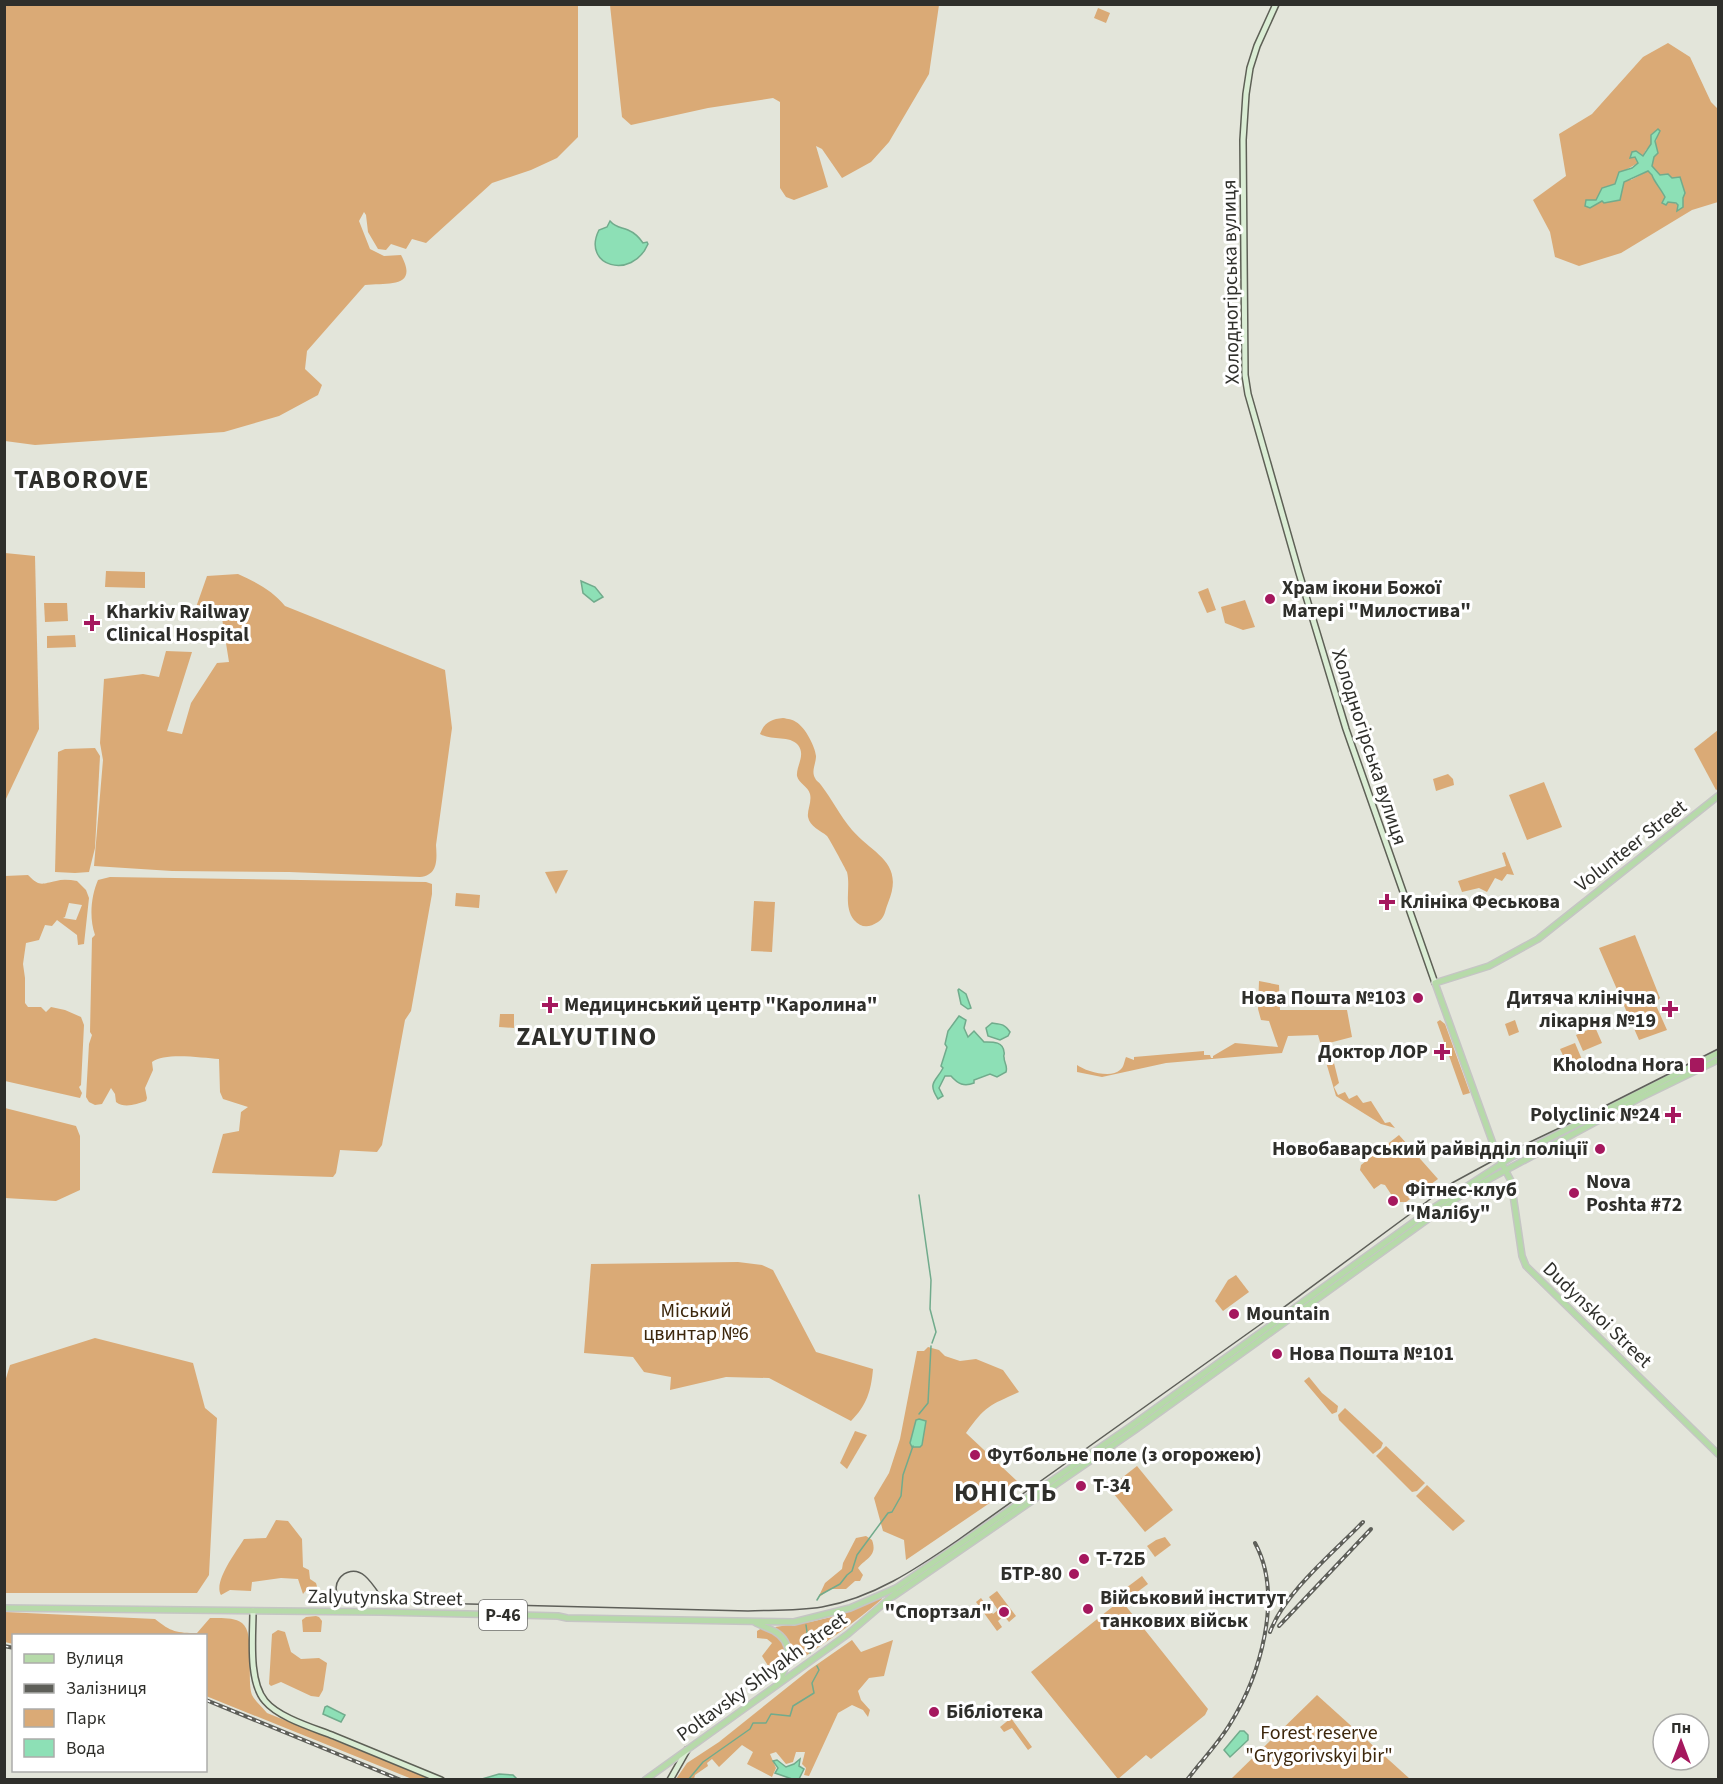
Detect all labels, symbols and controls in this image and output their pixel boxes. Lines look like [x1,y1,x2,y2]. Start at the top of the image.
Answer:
street label: Холодногірська вулиця [1215,179,1247,385]
district label: TABOROVE [14,461,150,498]
place label: Храм ікони Божої Матері "Милостива" [1282,574,1471,625]
marker: Храм ікони Божої Матері "Милостива" [1263,592,1277,606]
place label: Kharkiv Railway Clinical Hospital [106,598,250,649]
marker: Kharkiv Railway Clinical Hospital [83,614,101,632]
street label: Холодногірська вулиця [1324,645,1414,849]
street label: Volunteer Street [1569,793,1693,899]
place label: Клініка Феськова [1400,888,1560,916]
marker: Клініка Феськова [1378,893,1396,911]
place label: Нова Пошта №103 [1241,984,1406,1012]
place label: Дитяча клінічна лікарня №19 [1507,984,1656,1035]
place label: Медицинський центр "Каролина" [564,991,877,1019]
marker: Нова Пошта №103 [1411,991,1425,1005]
marker: Медицинський центр "Каролина" [541,996,559,1014]
marker: Дитяча клінічна лікарня №19 [1661,1000,1679,1018]
district label: ZALYUTІNO [516,1018,658,1055]
place label: Доктор ЛОР [1318,1038,1428,1066]
marker: Доктор ЛОР [1433,1043,1451,1061]
place label: Kholodna Hora [1552,1051,1684,1079]
marker: Kholodna Hora [1688,1056,1706,1074]
place label: Polyclinic №24 [1530,1101,1660,1129]
marker: Polyclinic №24 [1664,1106,1682,1124]
place label: Новобаварський райвідділ поліції [1272,1135,1588,1163]
marker: Новобаварський райвідділ поліції [1593,1142,1607,1156]
place label: Nova Poshta #72 [1586,1168,1682,1219]
place label: Фітнес-клуб "Малібу" [1405,1176,1517,1227]
marker: Nova Poshta #72 [1567,1186,1581,1200]
marker: Фітнес-клуб "Малібу" [1386,1194,1400,1208]
street label: Dudynskoi Street [1536,1255,1658,1375]
park label: Міський цвинтар №6 [643,1297,749,1348]
place label: Mountain [1246,1300,1330,1328]
marker: Mountain [1227,1307,1241,1321]
place label: Нова Пошта №101 [1289,1340,1454,1368]
marker: Нова Пошта №101 [1270,1347,1284,1361]
place label: Футбольне поле (з огорожею) [987,1441,1262,1469]
marker: Футбольне поле (з огорожею) [968,1448,982,1462]
place label: T-34 [1093,1472,1131,1500]
district label: ЮНІСТЬ [954,1474,1058,1511]
marker: T-34 [1074,1479,1088,1493]
place label: Т-72Б [1096,1545,1146,1573]
marker: Т-72Б [1077,1552,1091,1566]
place label: БТР-80 [1000,1560,1062,1588]
marker: БТР-80 [1067,1567,1081,1581]
street label: Zalyutynska Street [307,1583,463,1613]
place label: Військовий інститут танкових військ [1100,1584,1286,1635]
place label: "Спортзал" [884,1598,992,1626]
road number: Р-46 [479,1600,527,1630]
marker: Військовий інститут танкових військ [1081,1602,1095,1616]
street label: Poltavsky Shlyakh Street [671,1605,853,1748]
marker: "Спортзал" [997,1605,1011,1619]
legend [12,1634,207,1772]
text: Вулиця [66,1646,124,1671]
text: Залізниця [66,1676,147,1701]
place label: Бібліотека [946,1698,1043,1726]
marker: Бібліотека [927,1705,941,1719]
text: Парк [66,1706,106,1731]
north arrow [1651,1712,1711,1772]
text: Пн [1671,1717,1691,1739]
park label: Forest reserve "Grygorivskyi bir" [1245,1719,1393,1770]
text: Вода [66,1736,105,1761]

